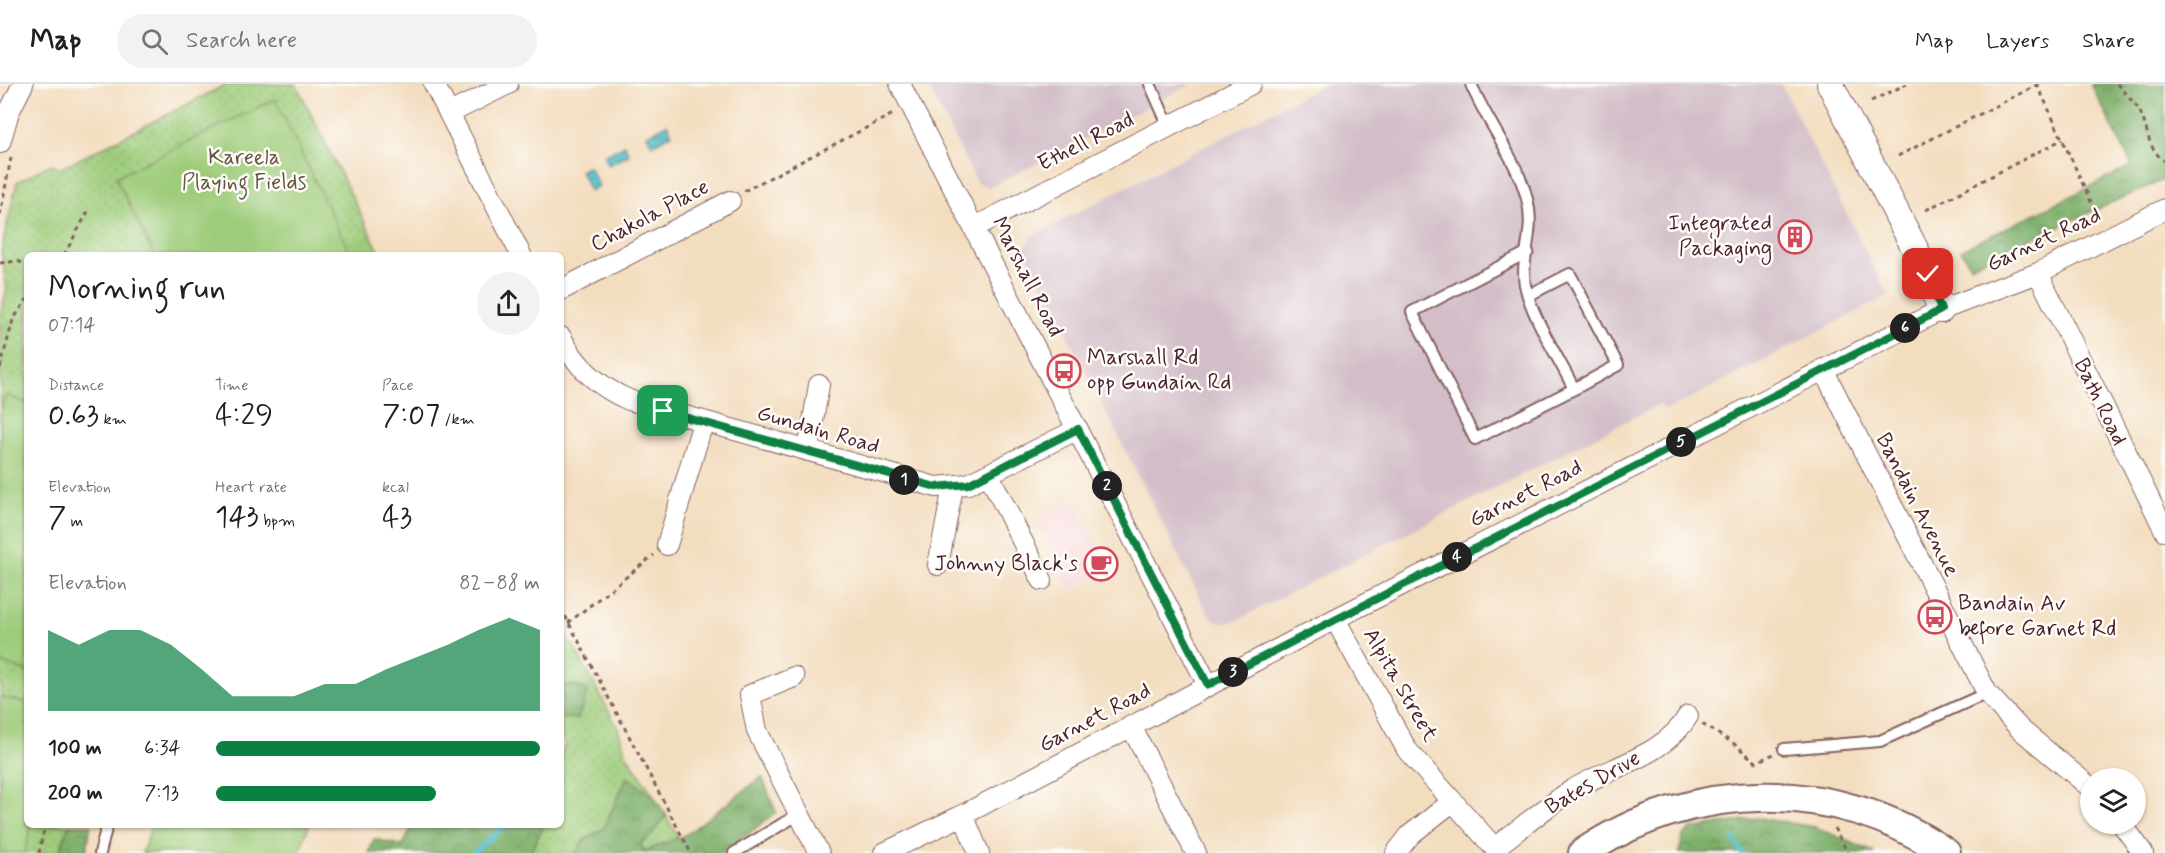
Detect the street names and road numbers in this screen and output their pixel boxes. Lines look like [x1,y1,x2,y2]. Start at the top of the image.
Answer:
street label: Ethell Road [1033,106,1139,178]
street label: Chakola Place [586,173,714,259]
street label: Garnet Road [1982,201,2106,279]
street label: Marshall Road [985,212,1069,342]
street label: Bath Road [2067,354,2133,450]
street label: Gundain Road [754,399,882,461]
street label: Bandain Avenue [1869,428,1965,582]
street label: Garnet Road [1465,454,1587,534]
street label: Alpita Street [1356,623,1444,747]
street label: Garnet Road [1034,677,1156,759]
street label: Bates Drive [1540,745,1646,821]

